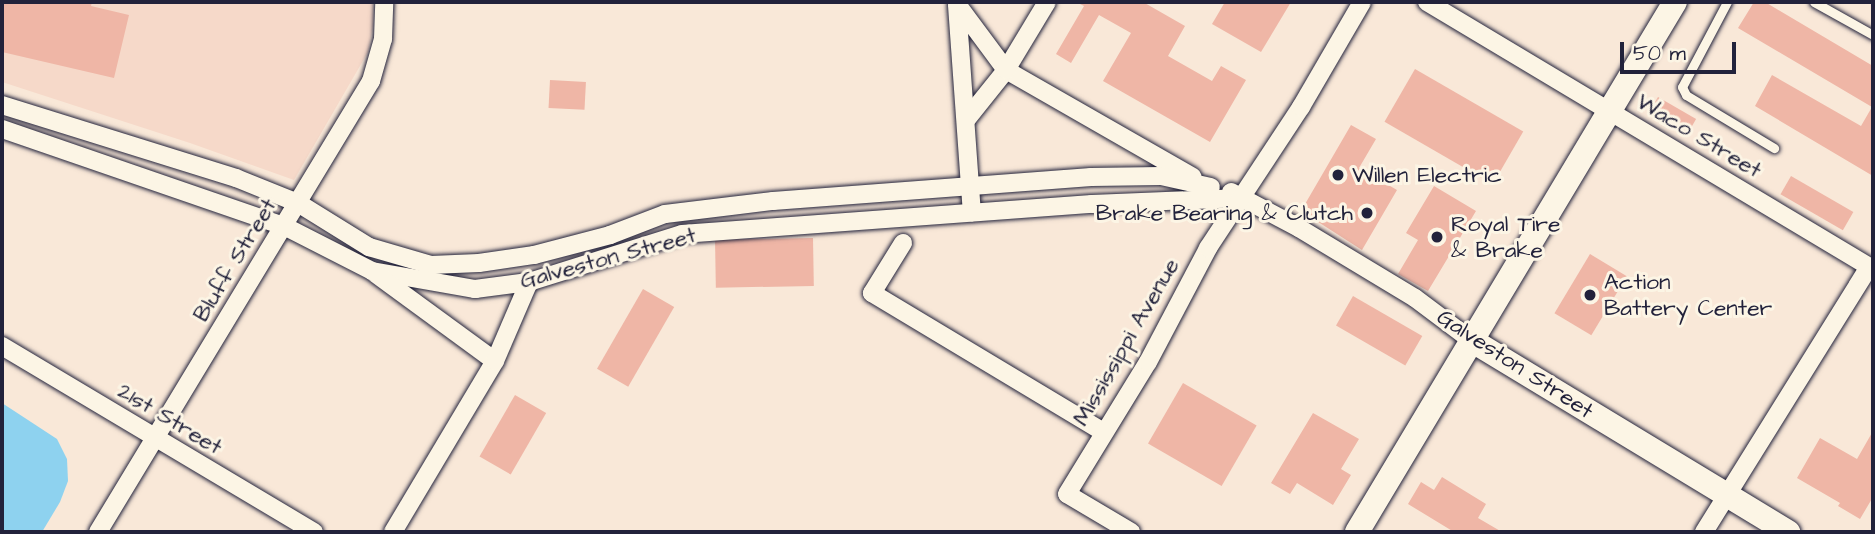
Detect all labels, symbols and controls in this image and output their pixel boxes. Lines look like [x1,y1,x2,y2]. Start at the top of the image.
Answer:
scale bar [1623,28,1738,72]
text: 50 m [1633,39,1686,68]
street label: Waco Street [1631,88,1767,184]
place label: Willen Electric [1352,161,1502,189]
marker: Willen Electric [1330,167,1346,183]
street label: Bluff Street [187,193,283,327]
place label: Brake Bearing & Clutch [1096,199,1353,227]
marker: Brake Bearing & Clutch [1359,205,1375,221]
place label: Royal Tire & Brake [1451,210,1560,264]
street label: Galveston Street [517,221,699,295]
marker: Royal Tire & Brake [1429,229,1445,245]
street label: Mississippi Avenue [1067,253,1185,431]
place label: Action Battery Center [1604,268,1772,322]
marker: Action Battery Center [1582,287,1598,303]
street label: Galveston Street [1432,303,1598,425]
street label: 21st Street [113,377,227,461]

